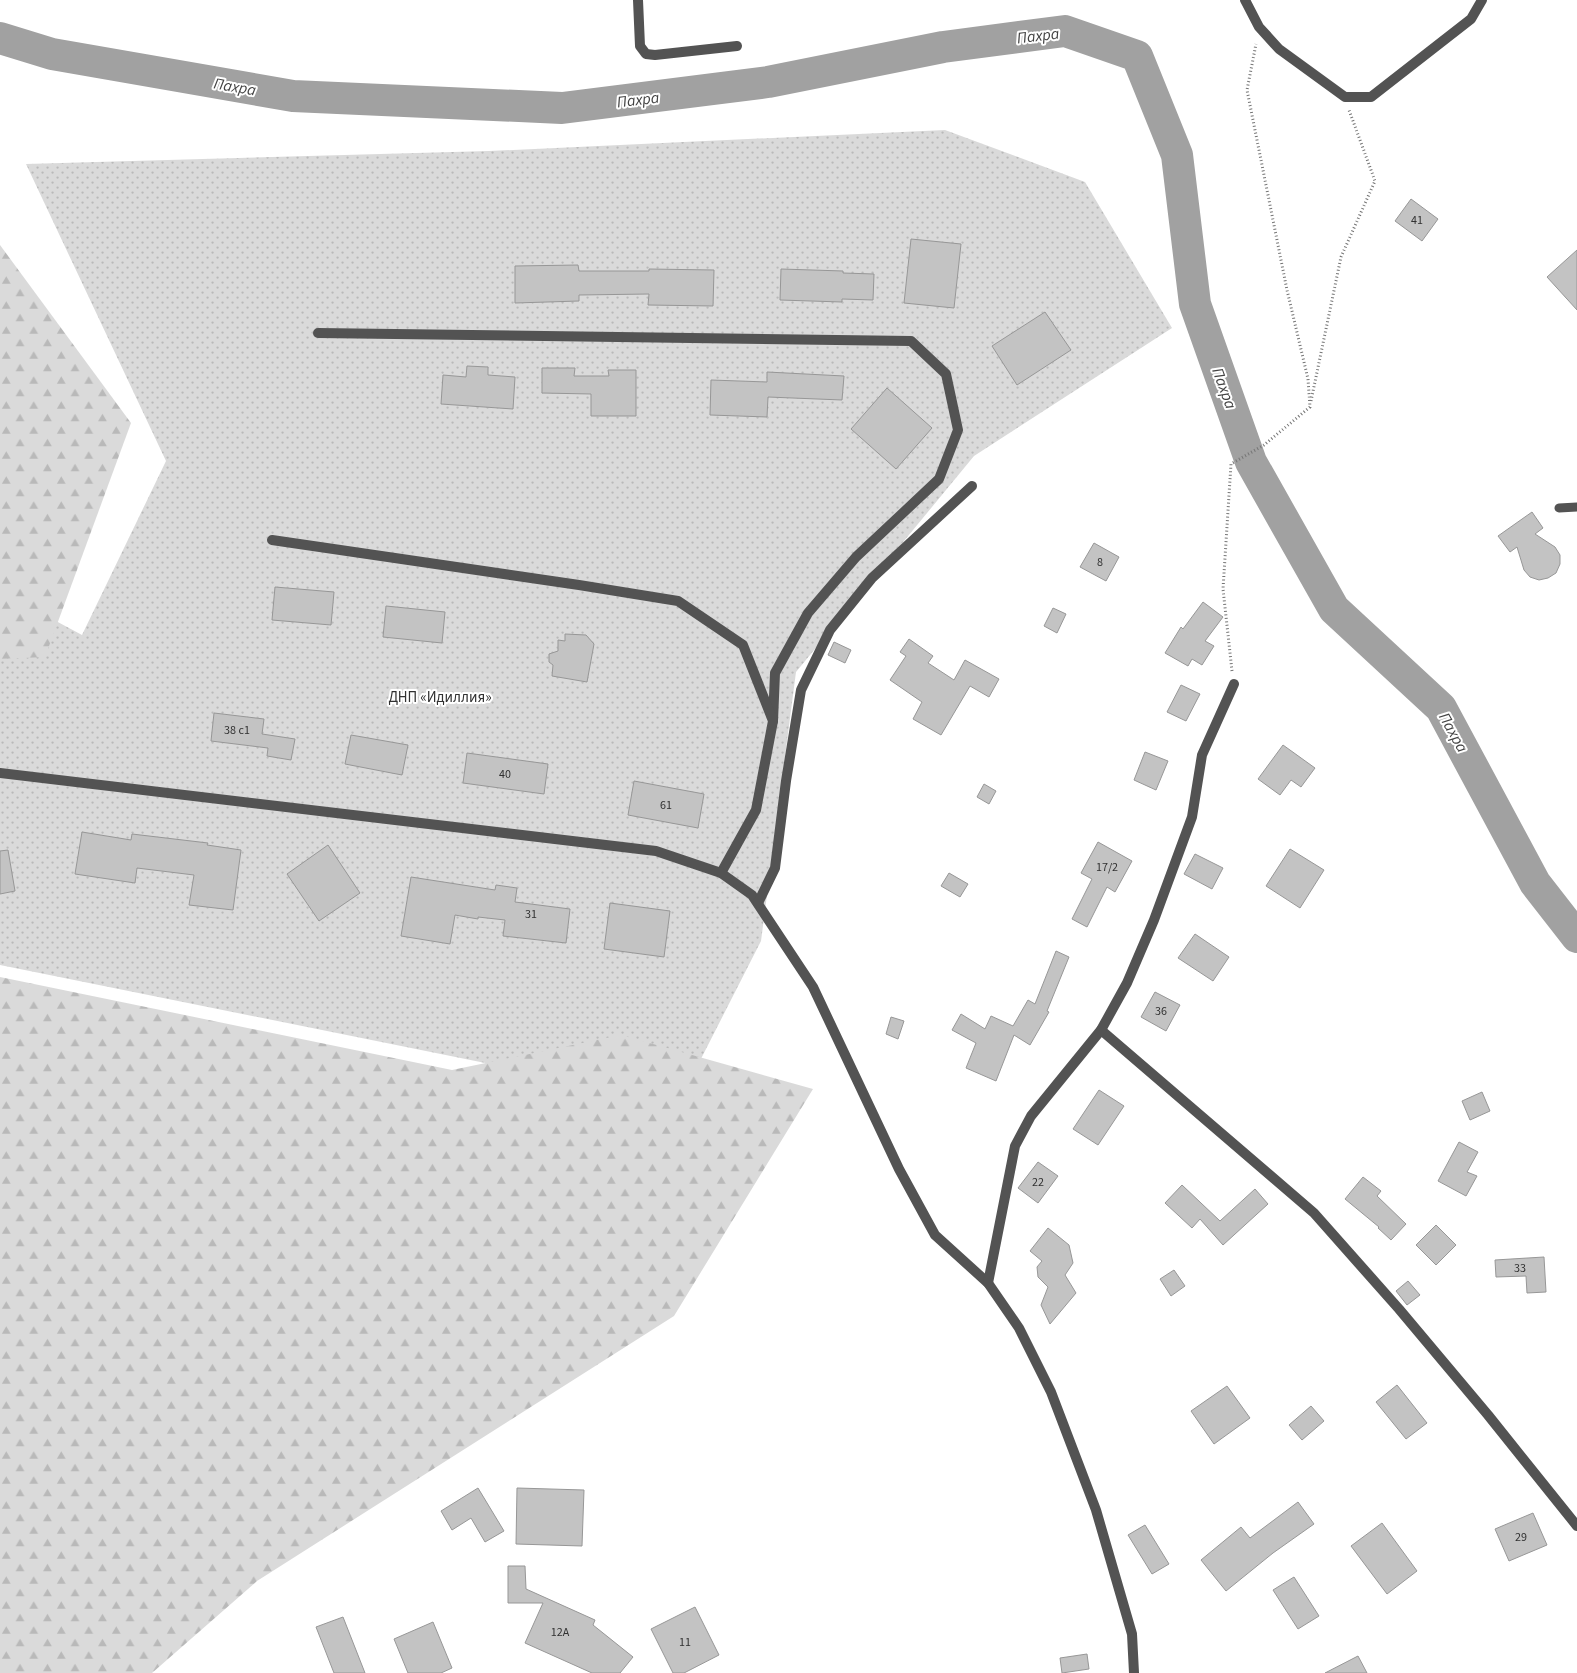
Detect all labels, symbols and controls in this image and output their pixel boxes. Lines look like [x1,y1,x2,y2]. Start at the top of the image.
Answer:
water label: Пахра [1016,22,1061,50]
water label: Пахра [212,72,258,102]
water label: Пахра [616,86,661,114]
house number: 41 [1411,212,1423,229]
water label: Пахра [1206,365,1242,412]
house number: 8 [1097,554,1103,571]
park label: ДНП «Идиллия» [388,687,492,708]
water label: Пахра [1433,709,1473,757]
house number: 38 с1 [224,722,250,739]
house number: 40 [499,766,511,783]
house number: 61 [660,797,672,814]
house number: 17/2 [1096,859,1118,876]
house number: 31 [525,906,537,923]
house number: 36 [1155,1003,1167,1020]
house number: 22 [1032,1174,1044,1191]
house number: 33 [1514,1260,1526,1277]
house number: 29 [1515,1529,1527,1546]
house number: 12А [551,1624,570,1641]
house number: 11 [679,1634,691,1651]

